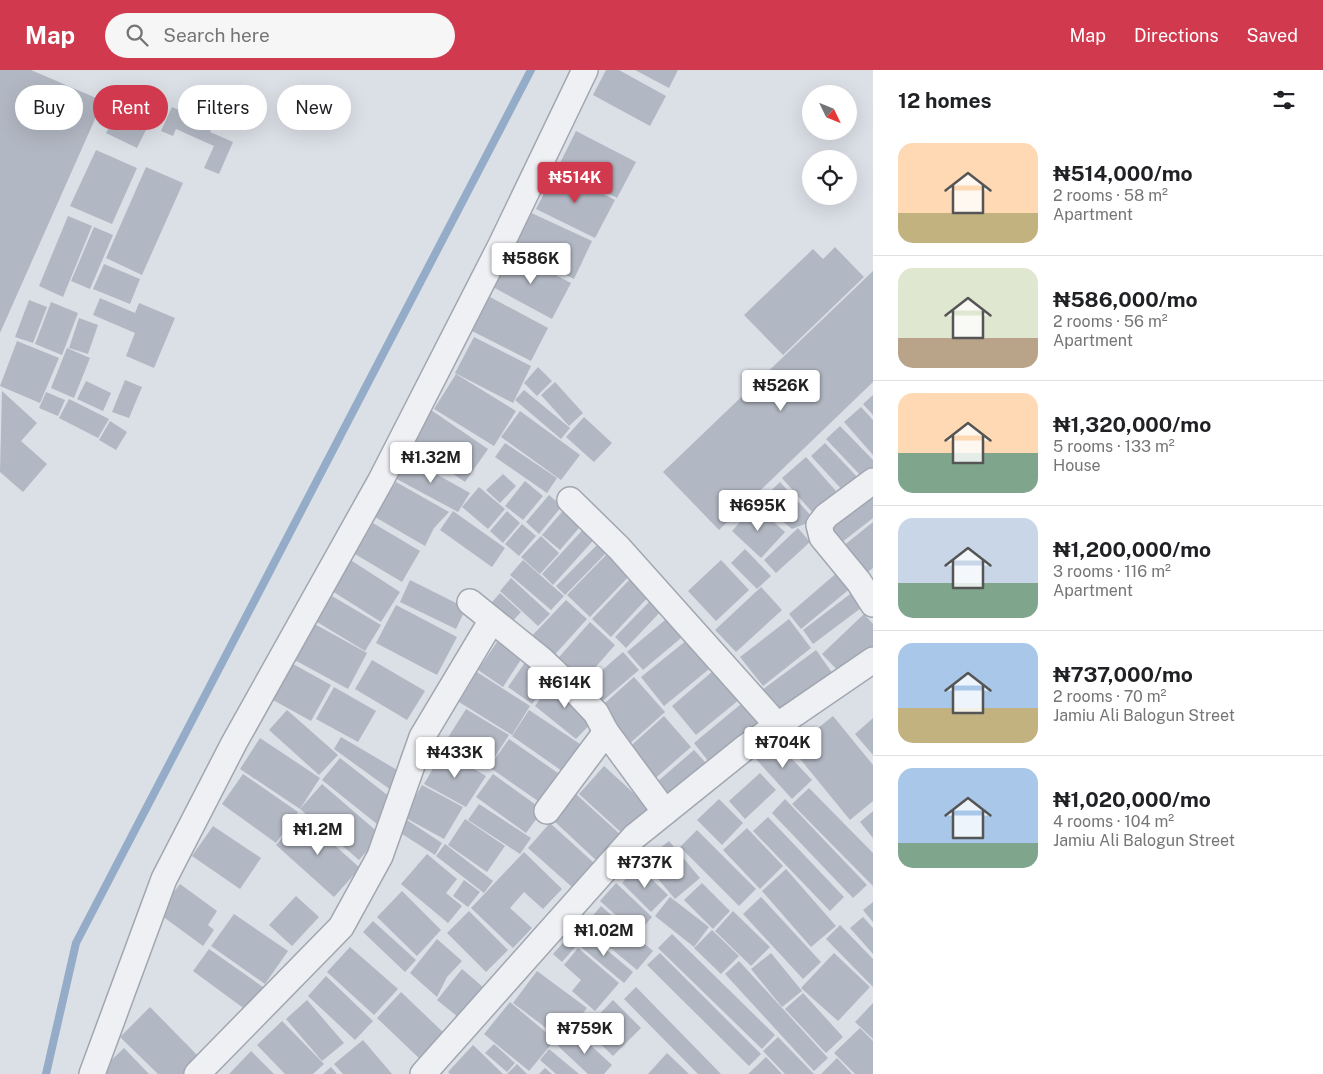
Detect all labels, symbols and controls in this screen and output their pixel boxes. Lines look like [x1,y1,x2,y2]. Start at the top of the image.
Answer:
search box [105,13,455,58]
text: Map [25,21,75,49]
icon: search [123,21,151,49]
text: Search here [163,24,270,46]
text: Map [1069,25,1106,46]
text: Directions [1134,25,1219,46]
text: Saved [1247,25,1298,46]
chip: Buy [15,85,83,130]
chip: Rent [93,85,168,130]
chip: Filters [178,85,267,130]
chip: New [277,85,351,130]
north arrow [802,85,858,140]
map controls [802,85,857,205]
icon: filters [1270,86,1298,114]
text: 12 homes [898,88,992,113]
button: locate [802,150,857,205]
text: ₦514,000/mo [1053,161,1193,186]
pin: ₦514K [540,162,610,204]
icon: home [938,163,998,223]
text: ₦514K [549,168,601,187]
text: 2 rooms · 58 m² [1053,186,1168,205]
text: Apartment [1053,205,1133,224]
pin: ₦586K [496,242,566,285]
text: ₦586K [503,249,559,268]
text: ₦586,000/mo [1053,287,1198,312]
icon: home [938,288,998,348]
text: 2 rooms · 56 m² [1053,312,1168,331]
text: Apartment [1053,331,1133,350]
pin: ₦526K [746,370,816,412]
text: ₦526K [753,376,809,395]
text: ₦1,320,000/mo [1053,412,1211,437]
icon: home [938,413,998,473]
text: 5 rooms · 133 m² [1053,437,1175,456]
pin: ₦1.32M [390,442,472,484]
text: ₦1.32M [401,448,461,467]
text: House [1053,456,1101,475]
pin: ₦695K [723,490,793,532]
text: ₦695K [730,496,786,515]
text: ₦1,200,000/mo [1053,537,1211,562]
icon: home [938,538,998,598]
text: 3 rooms · 116 m² [1053,562,1171,581]
text: Apartment [1053,581,1133,600]
text: ₦737,000/mo [1053,662,1193,687]
icon: home [938,663,998,723]
pin: ₦614K [530,666,600,709]
text: ₦614K [539,673,591,692]
text: 2 rooms · 70 m² [1053,687,1166,706]
text: Jamiu Ali Balogun Street [1053,706,1235,725]
pin: ₦704K [748,726,818,769]
text: ₦704K [755,733,811,752]
pin: ₦433K [420,736,490,779]
text: ₦433K [427,743,483,762]
text: ₦1,020,000/mo [1053,787,1211,812]
icon: home [938,788,998,848]
text: 4 rooms · 104 m² [1053,812,1174,831]
pin: ₦1.2M [283,814,353,856]
text: ₦1.2M [293,820,343,839]
text: Jamiu Ali Balogun Street [1053,831,1235,850]
pin: ₦737K [610,846,680,889]
text: ₦737K [617,853,673,872]
pin: ₦1.02M [563,914,645,957]
text: ₦1.02M [574,921,634,940]
pin: ₦759K [550,1012,620,1055]
text: ₦759K [557,1019,613,1038]

